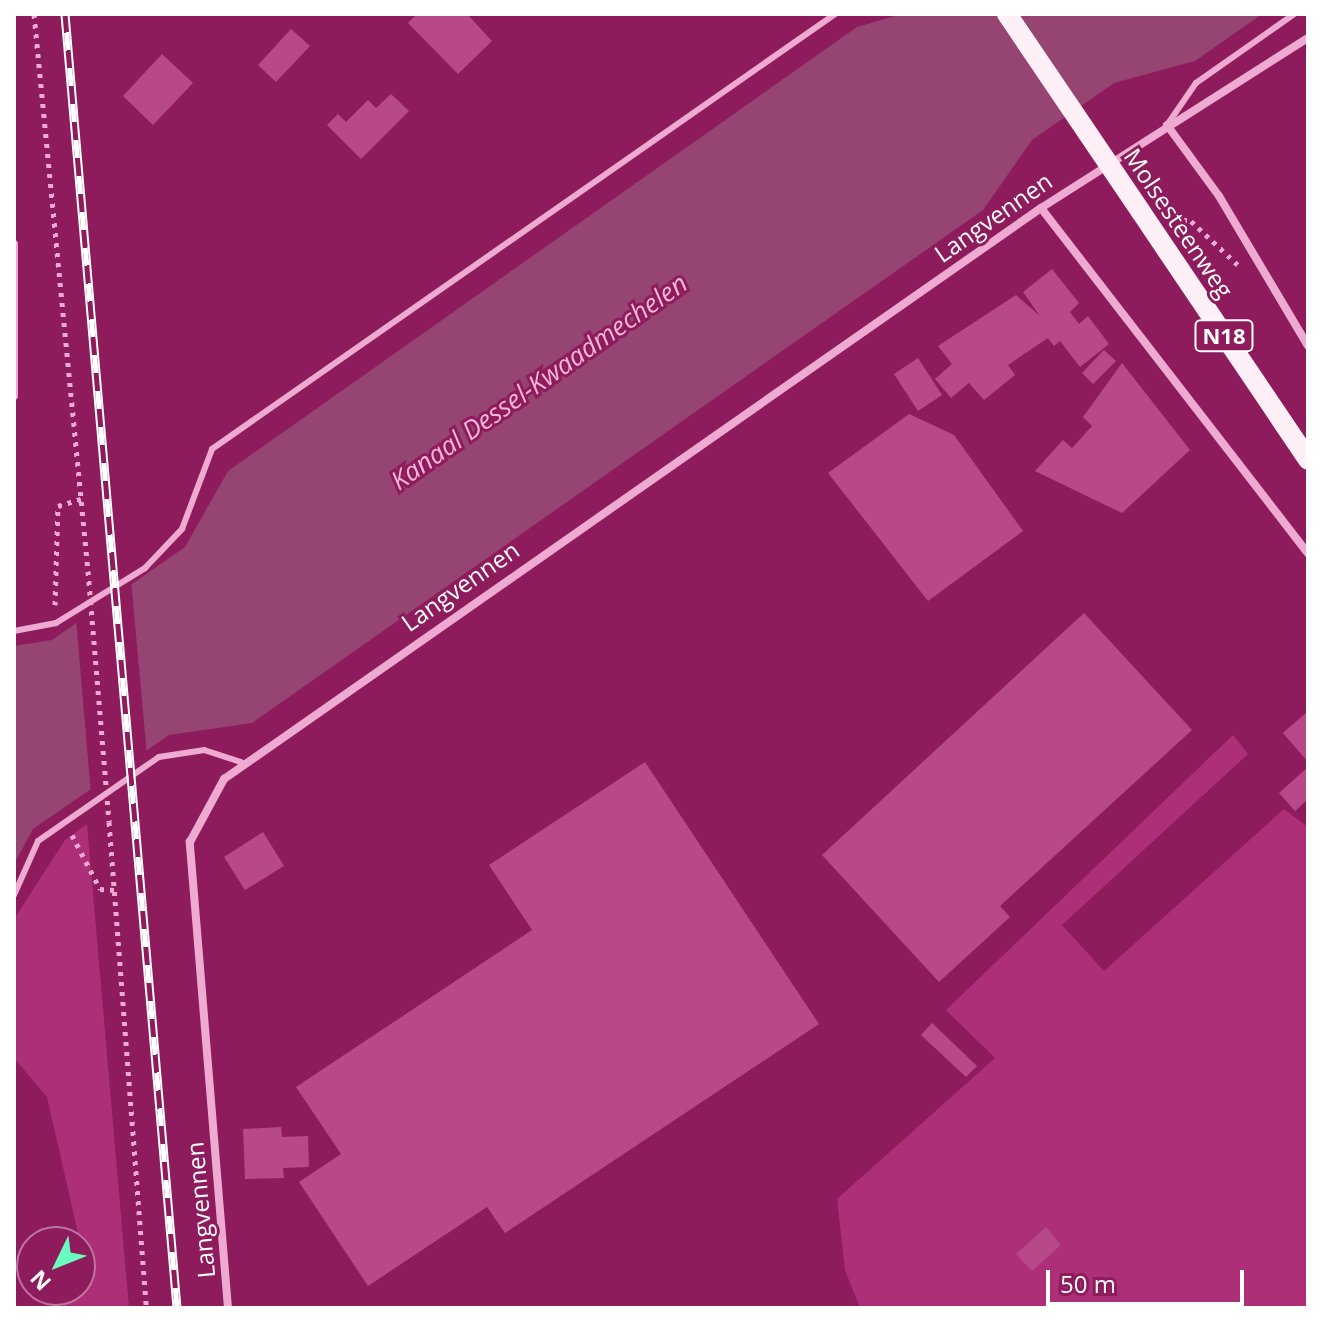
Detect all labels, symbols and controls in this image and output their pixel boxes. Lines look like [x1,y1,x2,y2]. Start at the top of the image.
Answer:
street label: Molsesteenweg [1118,143,1240,303]
street label: Langvennen [929,166,1057,268]
water label: Kanaal Dessel-Kwaadmechelen [385,267,693,497]
road number: N18 [1194,318,1254,354]
street label: Langvennen [396,535,524,637]
street label: Langvennen [180,1141,220,1279]
north arrow [16,1226,96,1306]
scale bar [1050,1254,1248,1304]
text: N [23,1264,57,1298]
text: 50 m [1060,1267,1116,1300]

